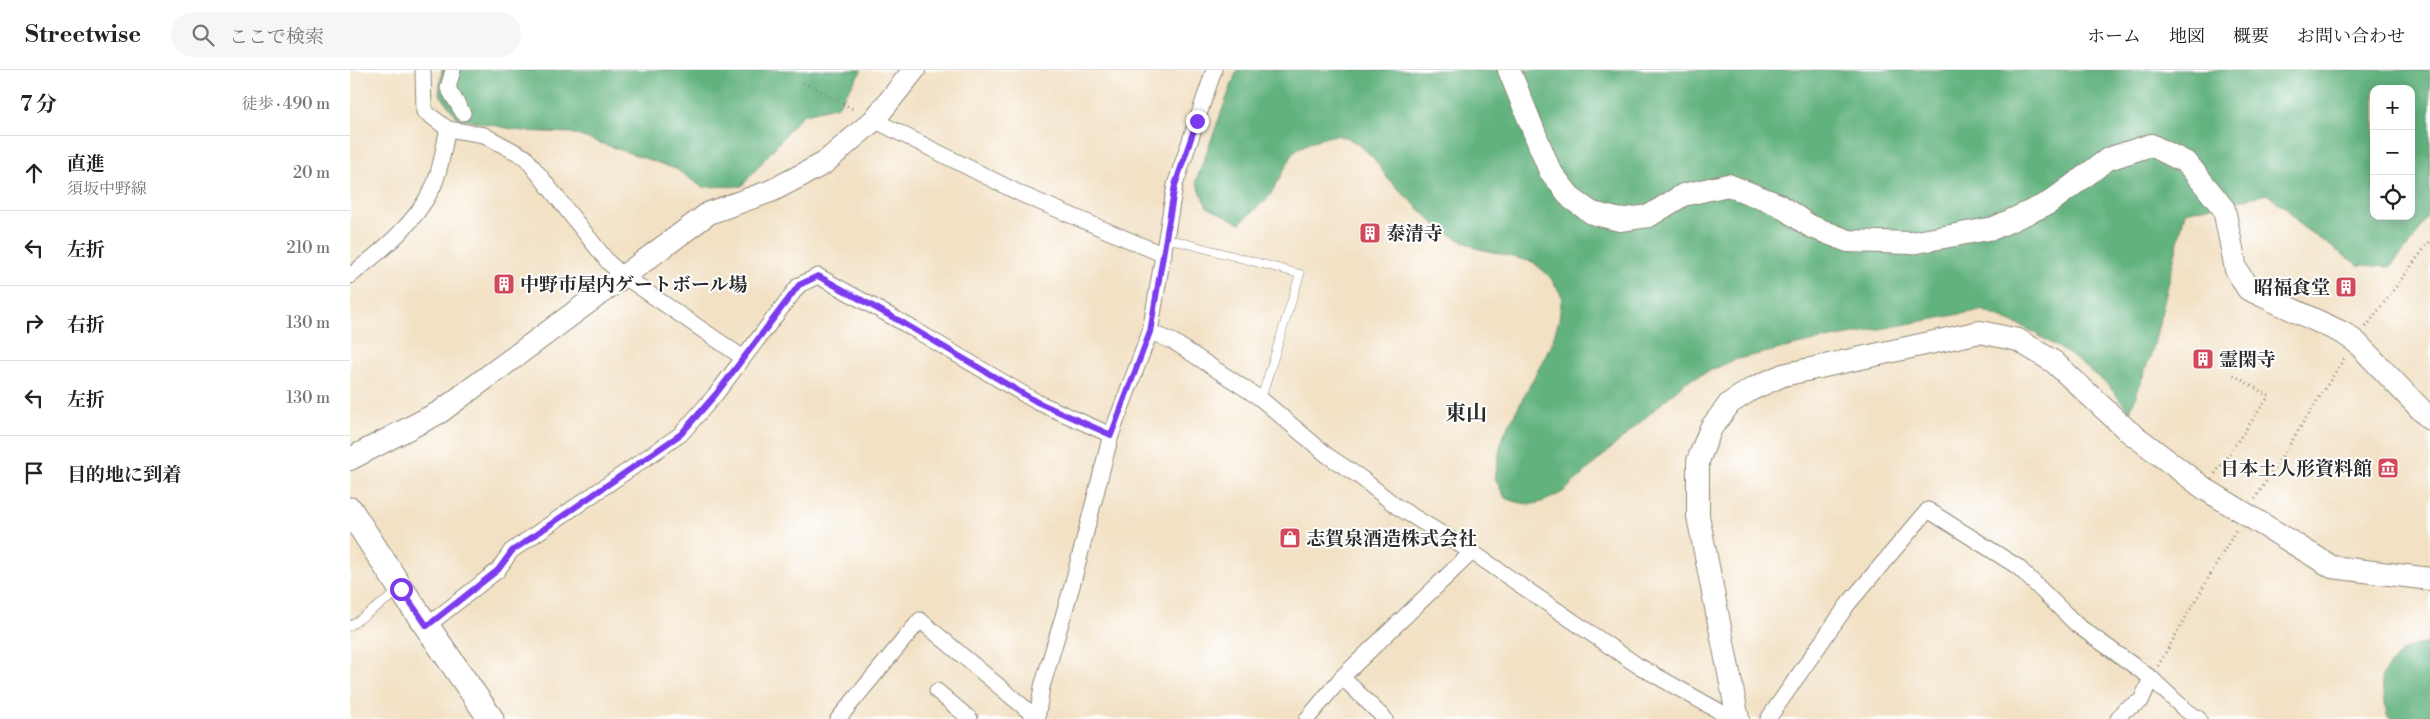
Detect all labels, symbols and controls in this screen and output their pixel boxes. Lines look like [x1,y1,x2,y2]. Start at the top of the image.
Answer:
search box [171,12,521,57]
text: Streetwise [25,20,141,50]
icon: search [189,21,217,49]
text: ここで検索 [229,25,324,49]
text: ホーム [2087,25,2141,48]
text: 地図 [2169,25,2205,48]
text: 概要 [2233,25,2269,48]
text: お問い合わせ [2297,25,2405,48]
map controls [2370,85,2415,220]
button: + [2370,85,2415,130]
text: 7 分 [20,92,57,118]
text: 徒歩 · 490 m [242,94,330,114]
route end [1186,110,1209,133]
button: − [2370,130,2415,175]
text: 直進 [67,152,105,176]
icon: ahead [20,159,48,187]
text: 20 m [293,163,330,183]
button: locate [2370,175,2415,220]
text: 須坂中野線 [67,179,147,199]
building icon: 泰清寺 [1358,221,1382,245]
place label: 泰清寺 [1386,222,1443,246]
icon: left [20,234,48,262]
text: 左折 [67,238,105,262]
text: 210 m [286,238,330,258]
building icon: 中野市屋内ゲートボール場 [492,272,516,296]
place label: 中野市屋内ゲートボール場 [520,273,748,297]
building icon: 昭福食堂 [2334,275,2358,299]
place label: 昭福食堂 [2254,276,2330,300]
icon: right [20,309,48,337]
text: 右折 [67,313,105,337]
text: 130 m [286,313,330,333]
building icon: 霊閑寺 [2191,347,2215,371]
place label: 霊閑寺 [2219,348,2276,372]
icon: left [20,384,48,412]
text: 左折 [67,388,105,412]
text: 130 m [286,388,330,408]
district label: 東山 [1445,401,1487,427]
museum icon: 日本土人形資料館 [2376,456,2400,480]
place label: 日本土人形資料館 [2220,457,2372,481]
icon: arrive [20,459,48,487]
text: 目的地に到着 [67,463,181,487]
shop icon: 志賀泉酒造株式会社 [1278,526,1302,550]
place label: 志賀泉酒造株式会社 [1306,527,1477,551]
route start [390,578,413,601]

